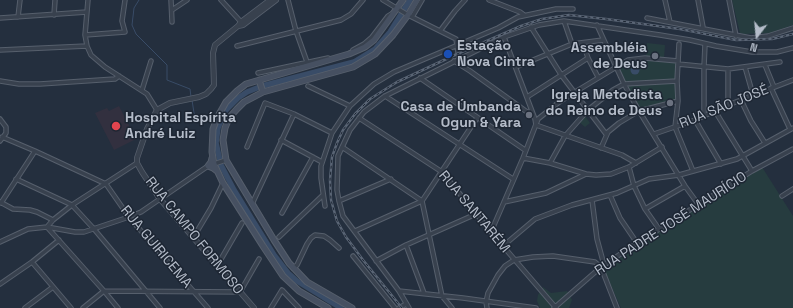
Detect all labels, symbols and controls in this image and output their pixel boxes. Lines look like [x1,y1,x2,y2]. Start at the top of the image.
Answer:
north arrow [737,16,777,56]
place label: Estação Nova Cintra [457,38,535,70]
place label: Assembléia de Deus [571,40,647,72]
text: N [748,40,759,55]
marker: Estação Nova Cintra [442,48,454,60]
marker: Assembléia de Deus [650,51,660,61]
street label: RUA SÃO JOSÉ [677,82,771,132]
place label: Igreja Metodista do Reino de Deus [546,87,662,120]
marker: Igreja Metodista do Reino de Deus [665,98,675,108]
place label: Casa de Úmbanda Ogun & Yara [400,99,521,132]
place label: Hospital Espírita André Luiz [125,110,236,142]
marker: Casa de Úmbanda Ogun & Yara [524,110,534,120]
marker: Hospital Espírita André Luiz [110,120,122,132]
street label: RUA SANTARÉM [435,168,513,256]
street label: RUA PADRE JOSÉ MAURÍCIO [592,168,750,280]
street label: RUA CAMPO FORMOSO [141,174,247,298]
street label: RUA GUIRICEMA [117,202,195,292]

